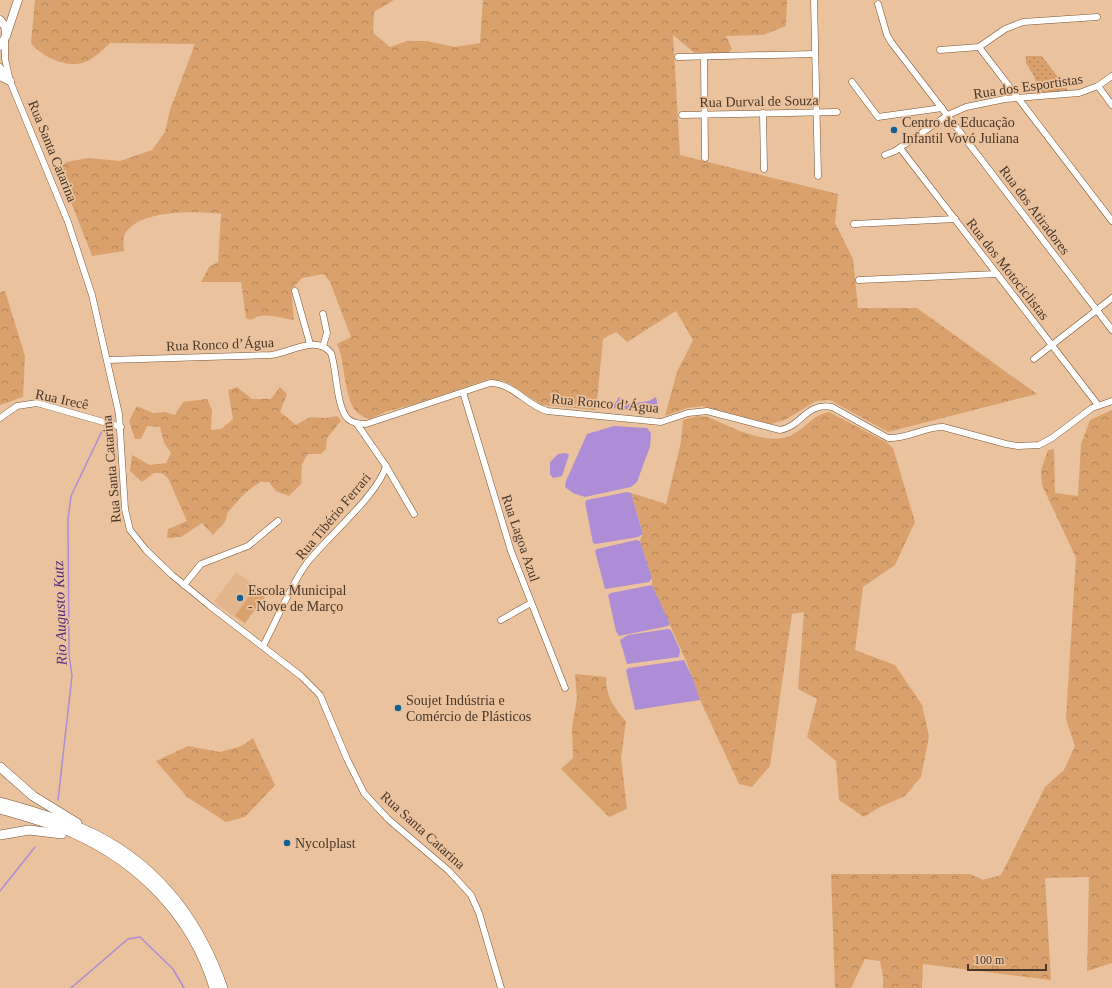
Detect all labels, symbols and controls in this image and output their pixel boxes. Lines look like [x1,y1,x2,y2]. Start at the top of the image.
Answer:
street label: Rua dos Esportistas [972,71,1084,102]
street label: Rua Durval de Souza [699,93,820,110]
street label: Rua Santa Catarina [25,98,80,205]
place label: Centro de Educação Infantil Vovó Juliana [902,115,1020,146]
marker: Centro de Educação Infantil Vovó Juliana [889,125,899,135]
street label: Rua dos Atiradores [996,163,1073,258]
street label: Rua dos Motociclistas [963,216,1052,323]
street label: Rua Ronco d’Água [166,334,275,354]
street label: Rua Irecê [34,387,90,412]
street label: Rua Ronco d’Água [550,390,660,416]
street label: Rua Santa Catarina [99,414,124,523]
street label: Rua Tibério Ferrari [293,470,374,563]
street label: Rua Lagoa Azul [499,493,542,584]
water label: Rio Augusto Kutz [50,560,70,667]
place label: Escola Municipal - Nove de Março [248,583,346,614]
marker: Escola Municipal - Nove de Março [235,593,245,603]
place label: Soujet Indústria e Comércio de Plásticos [406,693,531,724]
marker: Soujet Indústria e Comércio de Plásticos [393,703,403,713]
street label: Rua Santa Catarina [377,789,468,873]
place label: Nycolplast [295,836,356,851]
marker: Nycolplast [282,838,292,848]
scale bar [968,946,1046,972]
text: 100 m [974,953,1005,967]

